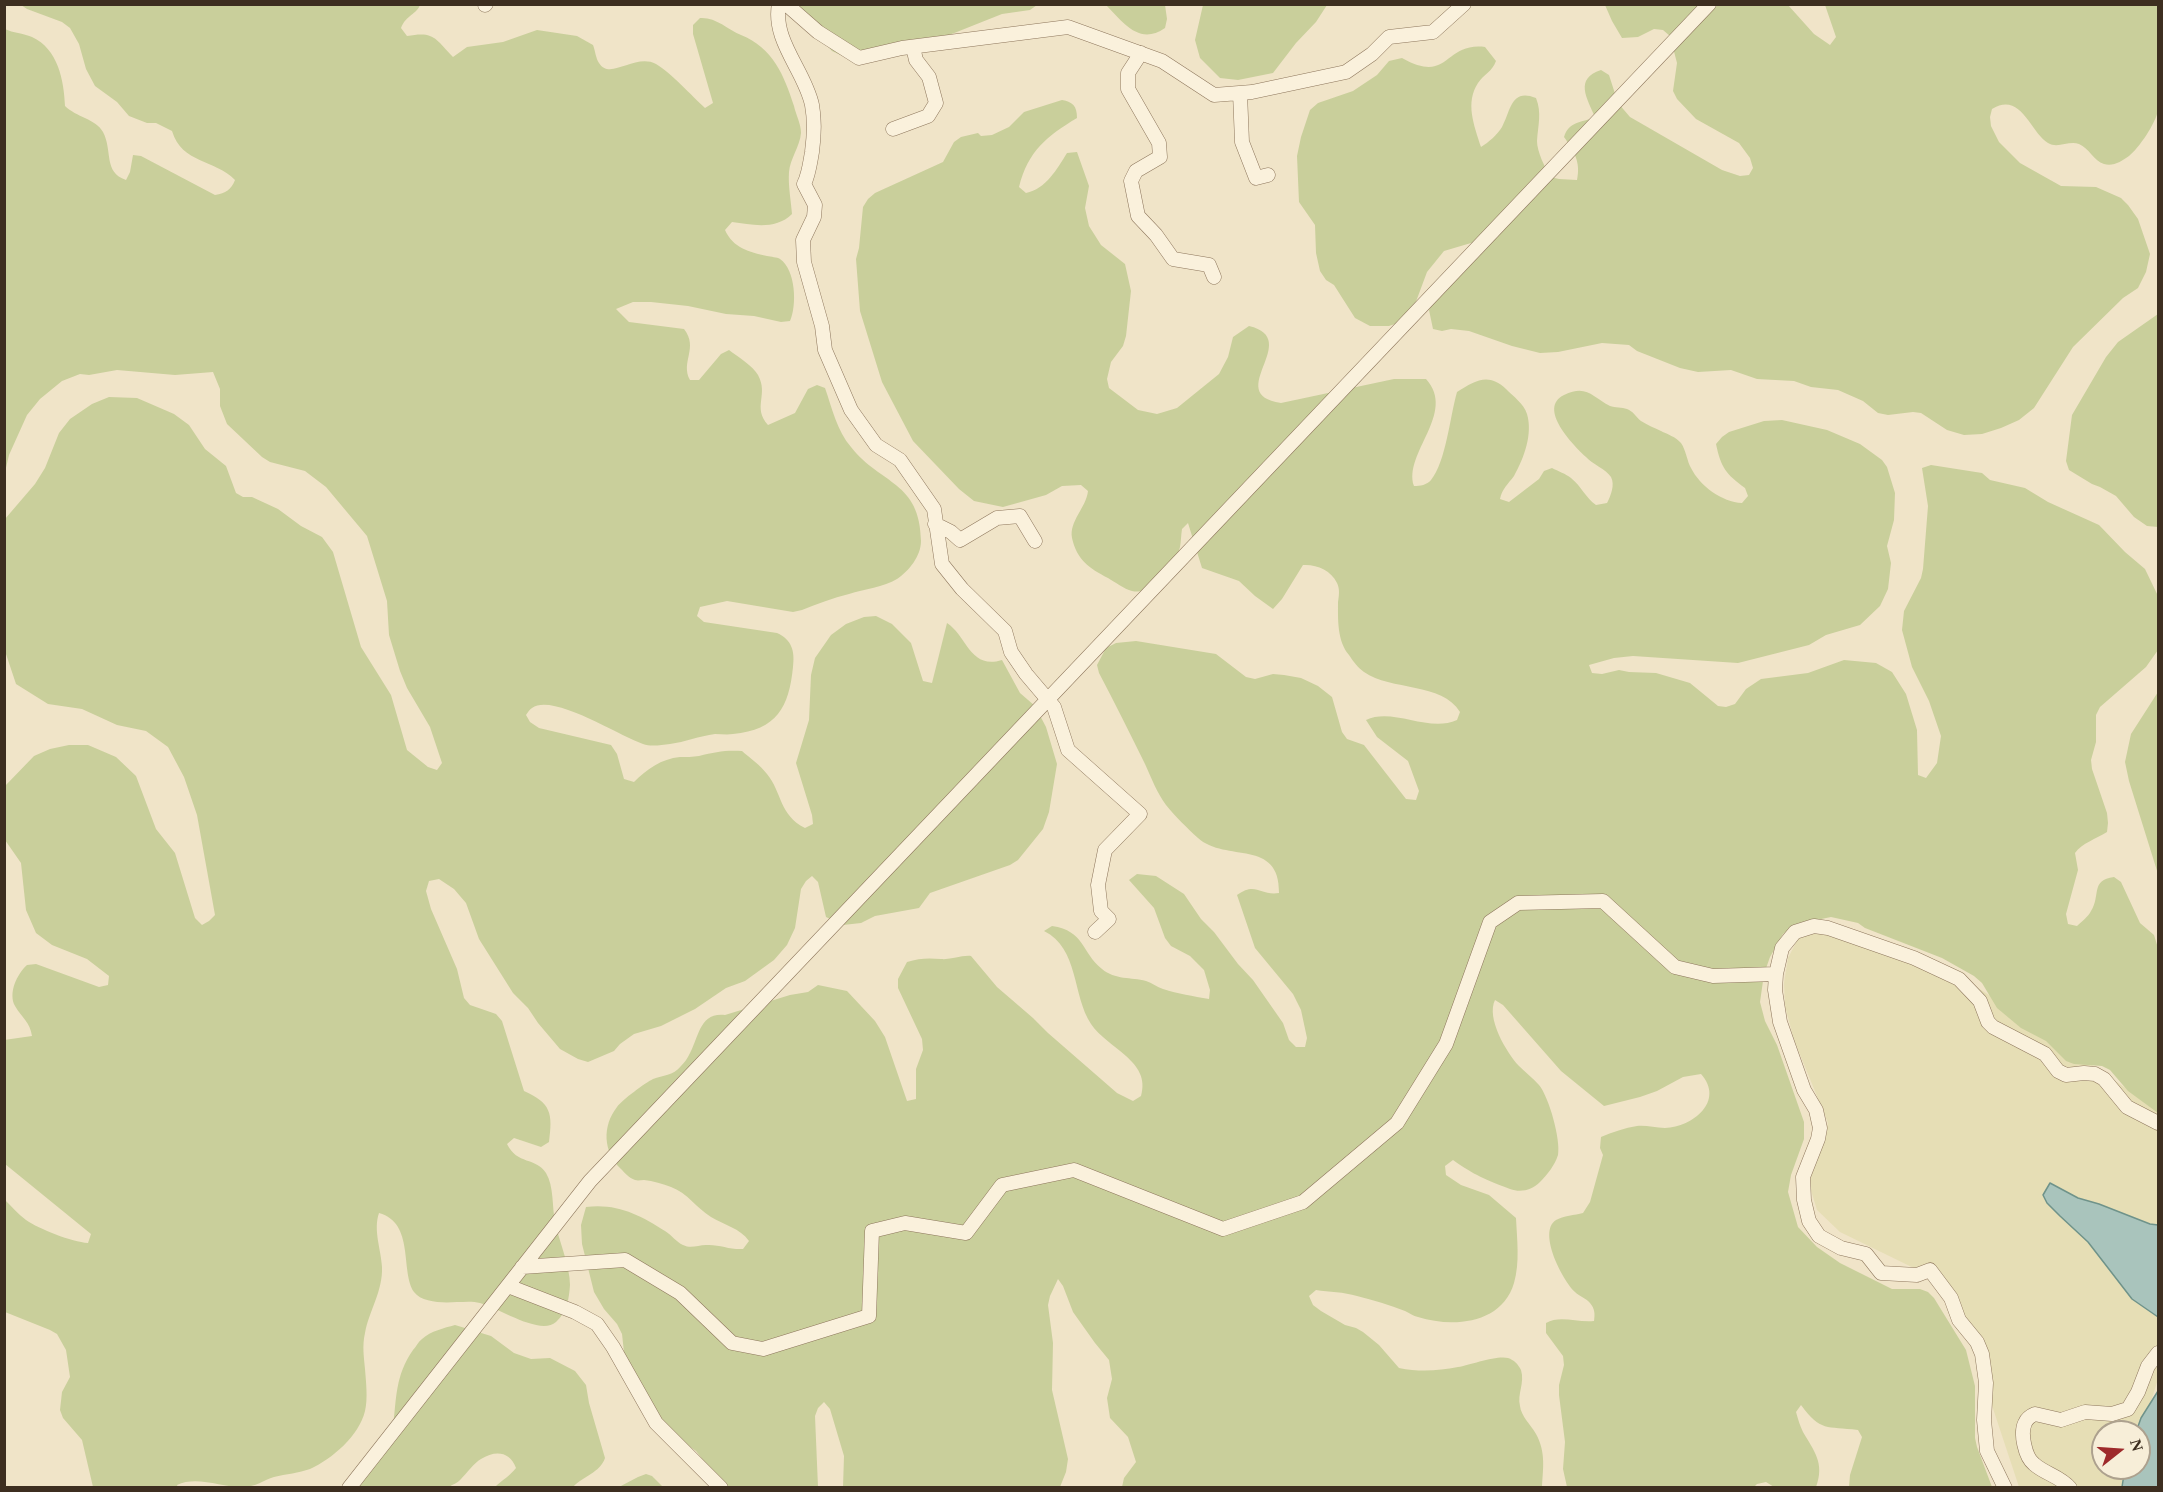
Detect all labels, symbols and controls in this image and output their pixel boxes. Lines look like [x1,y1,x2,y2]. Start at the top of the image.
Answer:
north arrow [2091,1420,2151,1480]
text: N [2127,1437,2147,1453]

